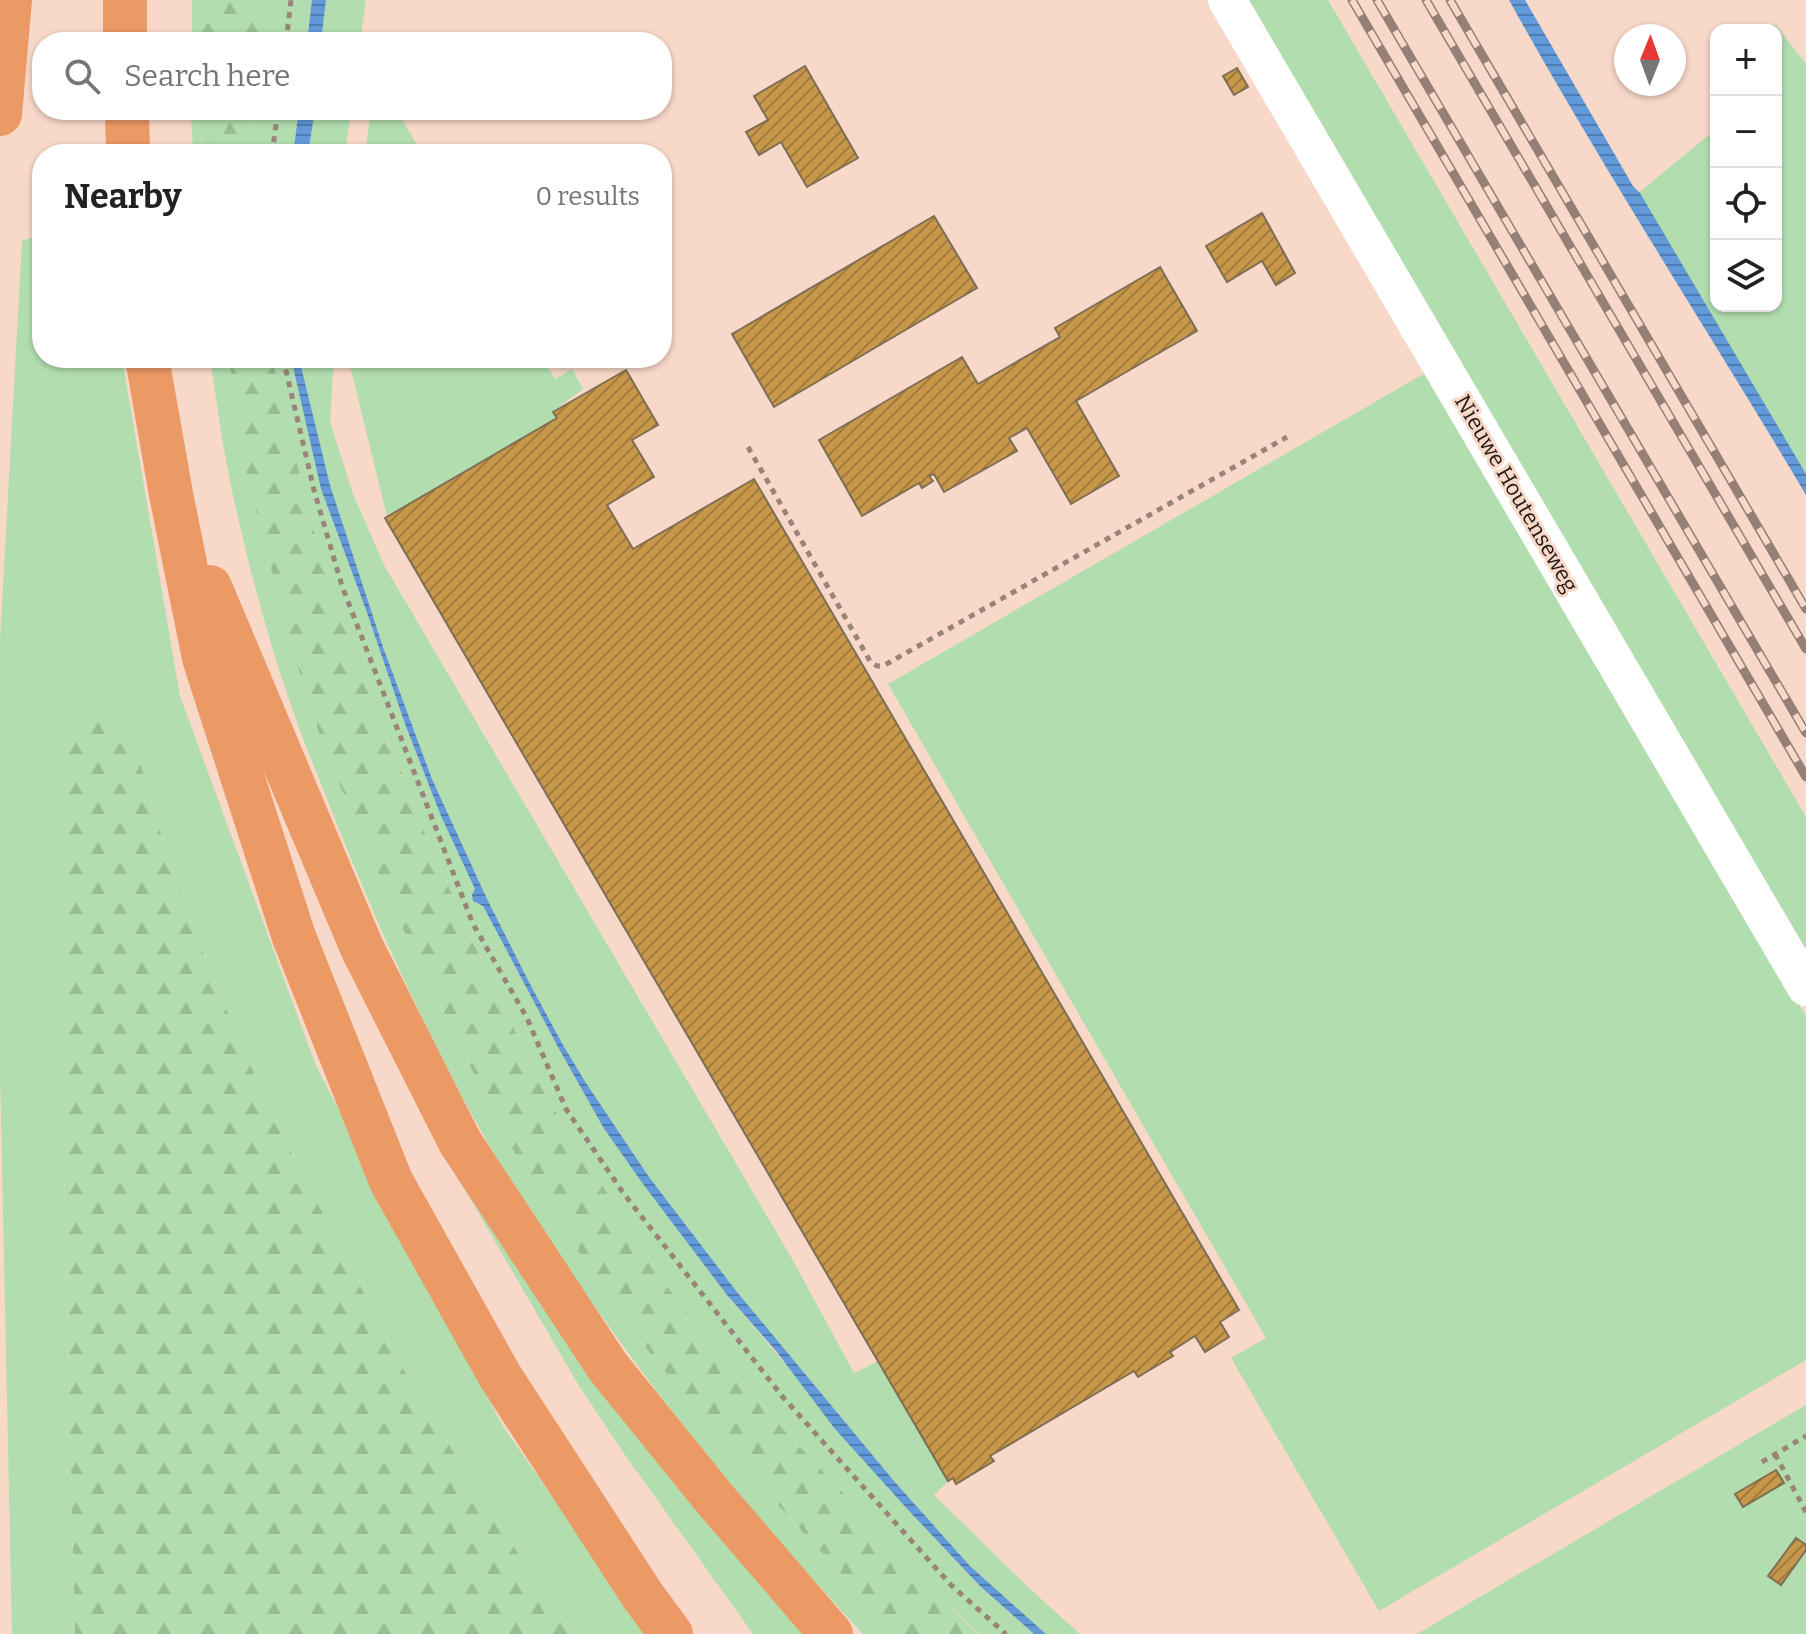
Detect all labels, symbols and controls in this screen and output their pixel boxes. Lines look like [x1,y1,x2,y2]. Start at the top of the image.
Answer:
north arrow [1614,24,1686,96]
map controls [1710,24,1782,312]
button: + [1710,24,1782,96]
search box [32,32,672,120]
icon: search [60,54,104,98]
text: Search here [124,58,291,94]
button: − [1710,96,1782,168]
button: locate [1710,168,1782,240]
text: Nearby [64,176,182,217]
text: 0 results [535,181,640,212]
button: layers [1710,240,1782,312]
street label: Nieuwe Houtenseweg [1449,390,1584,597]

